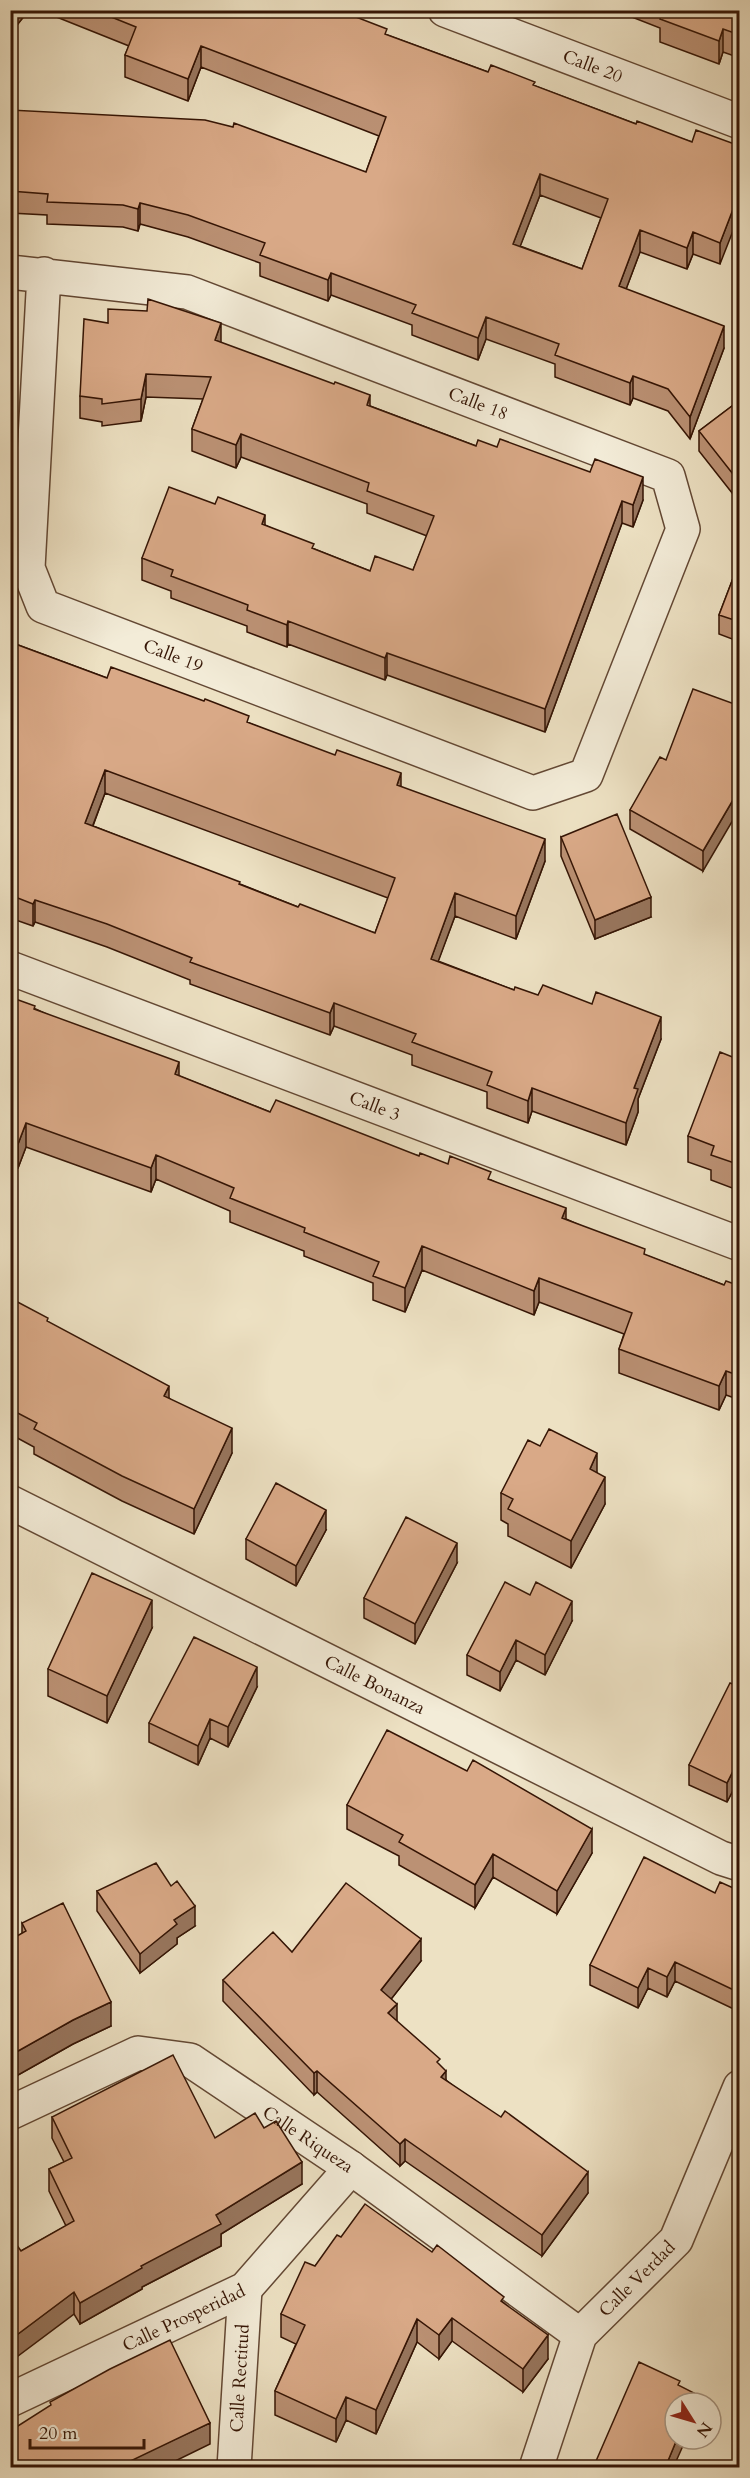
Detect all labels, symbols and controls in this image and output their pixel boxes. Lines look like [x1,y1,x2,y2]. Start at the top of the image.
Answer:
street label: Calle 20 [559,43,626,89]
street label: Calle 18 [445,381,512,426]
street label: Calle 19 [140,633,206,679]
street label: Calle 3 [346,1085,404,1127]
street label: Calle Bonanza [320,1649,430,1721]
street label: Calle Riqueza [258,2100,359,2179]
street label: Calle Verdad [593,2235,681,2322]
street label: Calle Prosperidad [118,2278,250,2358]
street label: Calle Rectitud [224,2323,255,2433]
north arrow [663,2391,723,2451]
scale bar [30,2412,144,2450]
text: N [691,2417,717,2442]
text: 20 m [39,2421,78,2446]

